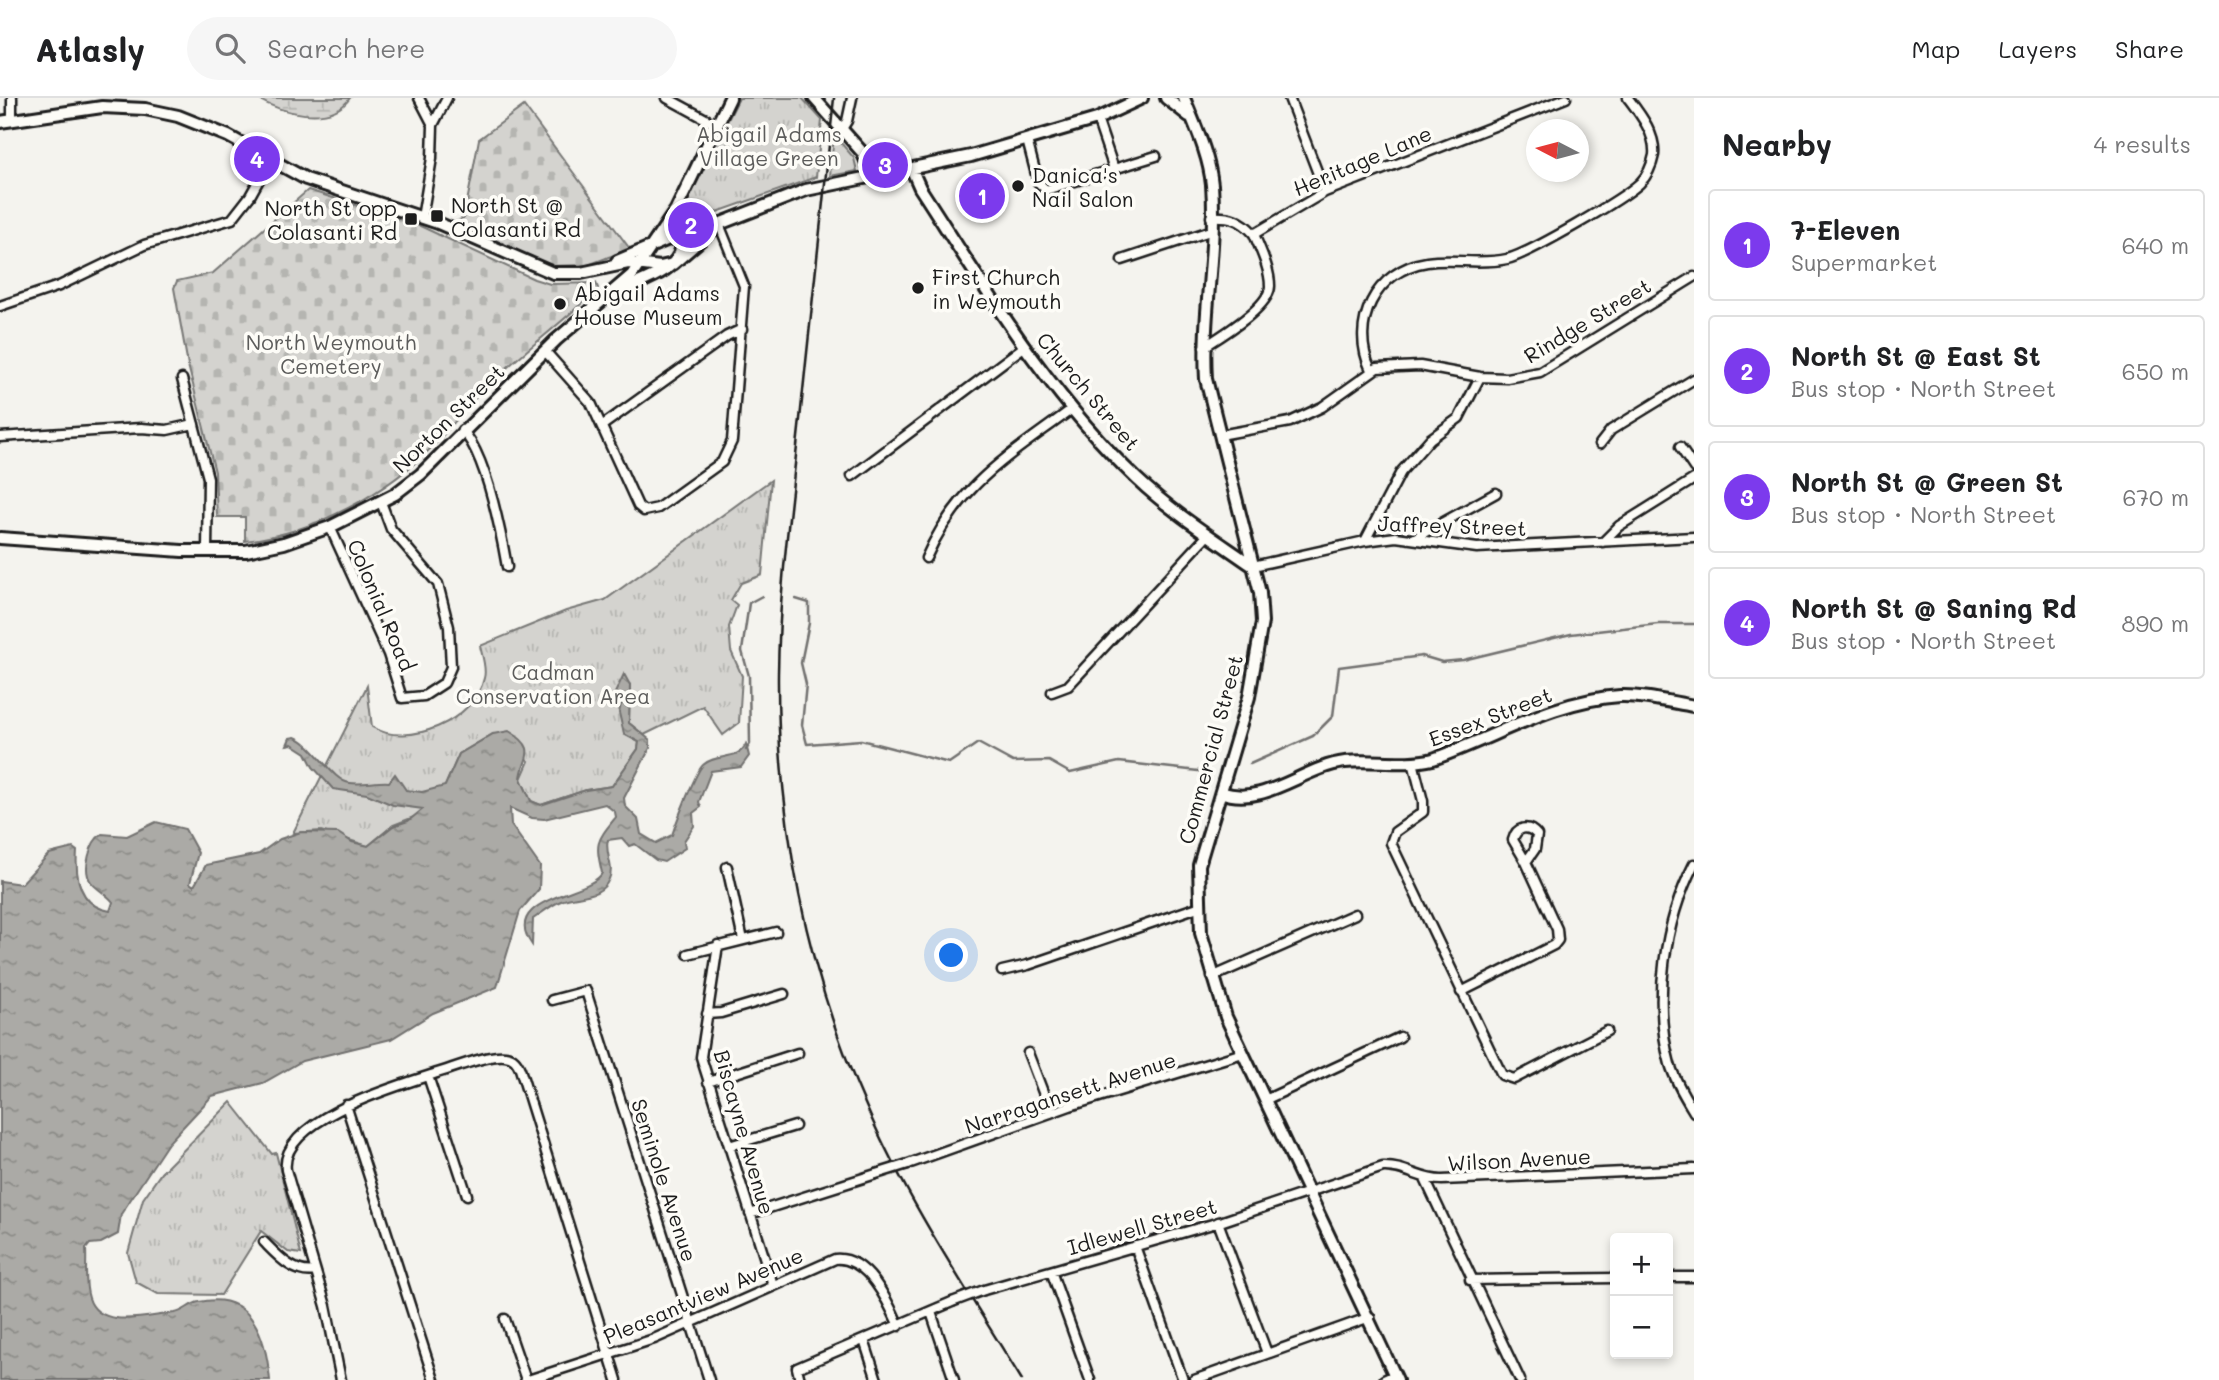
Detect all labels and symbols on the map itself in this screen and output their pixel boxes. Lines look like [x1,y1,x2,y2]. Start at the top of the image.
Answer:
street label: Heritage Lane [1289,119,1435,201]
north arrow [1526,119,1589,182]
park label: Abigail Adams Village Green [696,120,842,171]
pin: 4 [234,133,280,185]
pin: 3 [862,139,908,191]
place label: Danica's Nail Salon [1032,161,1133,212]
pin: 1 [959,170,1005,222]
marker: Danica's Nail Salon [1010,178,1026,194]
place label: North St @ Colasanti Rd [451,191,581,242]
place label: North St opp Colasanti Rd [265,194,397,245]
pin: 2 [668,199,714,251]
marker: North St @ Colasanti Rd [429,208,445,224]
marker: North St opp Colasanti Rd [403,211,419,227]
place label: First Church in Weymouth [932,263,1061,314]
street label: Rindge Street [1519,271,1655,369]
place label: Abigail Adams House Museum [574,279,723,330]
marker: First Church in Weymouth [910,280,926,296]
marker: Abigail Adams House Museum [552,296,568,312]
street label: Church Street [1032,326,1146,456]
park label: North Weymouth Cemetery [246,328,416,379]
street label: Norton Street [386,358,510,478]
street label: Jaffrey Street [1377,509,1527,541]
street label: Colonial Road [342,535,422,675]
street label: Commercial Street [1172,651,1248,847]
park label: Cadman Conservation Area [456,658,650,709]
street label: Essex Street [1425,680,1555,752]
your location [934,938,968,972]
street label: Narragansett Avenue [961,1045,1179,1139]
street label: Biscayne Avenue [709,1047,781,1217]
street label: Seminole Avenue [626,1095,704,1265]
street label: Wilson Avenue [1446,1142,1592,1176]
street label: Idlewell Street [1064,1192,1220,1260]
street label: Pleasantview Avenue [599,1241,807,1349]

